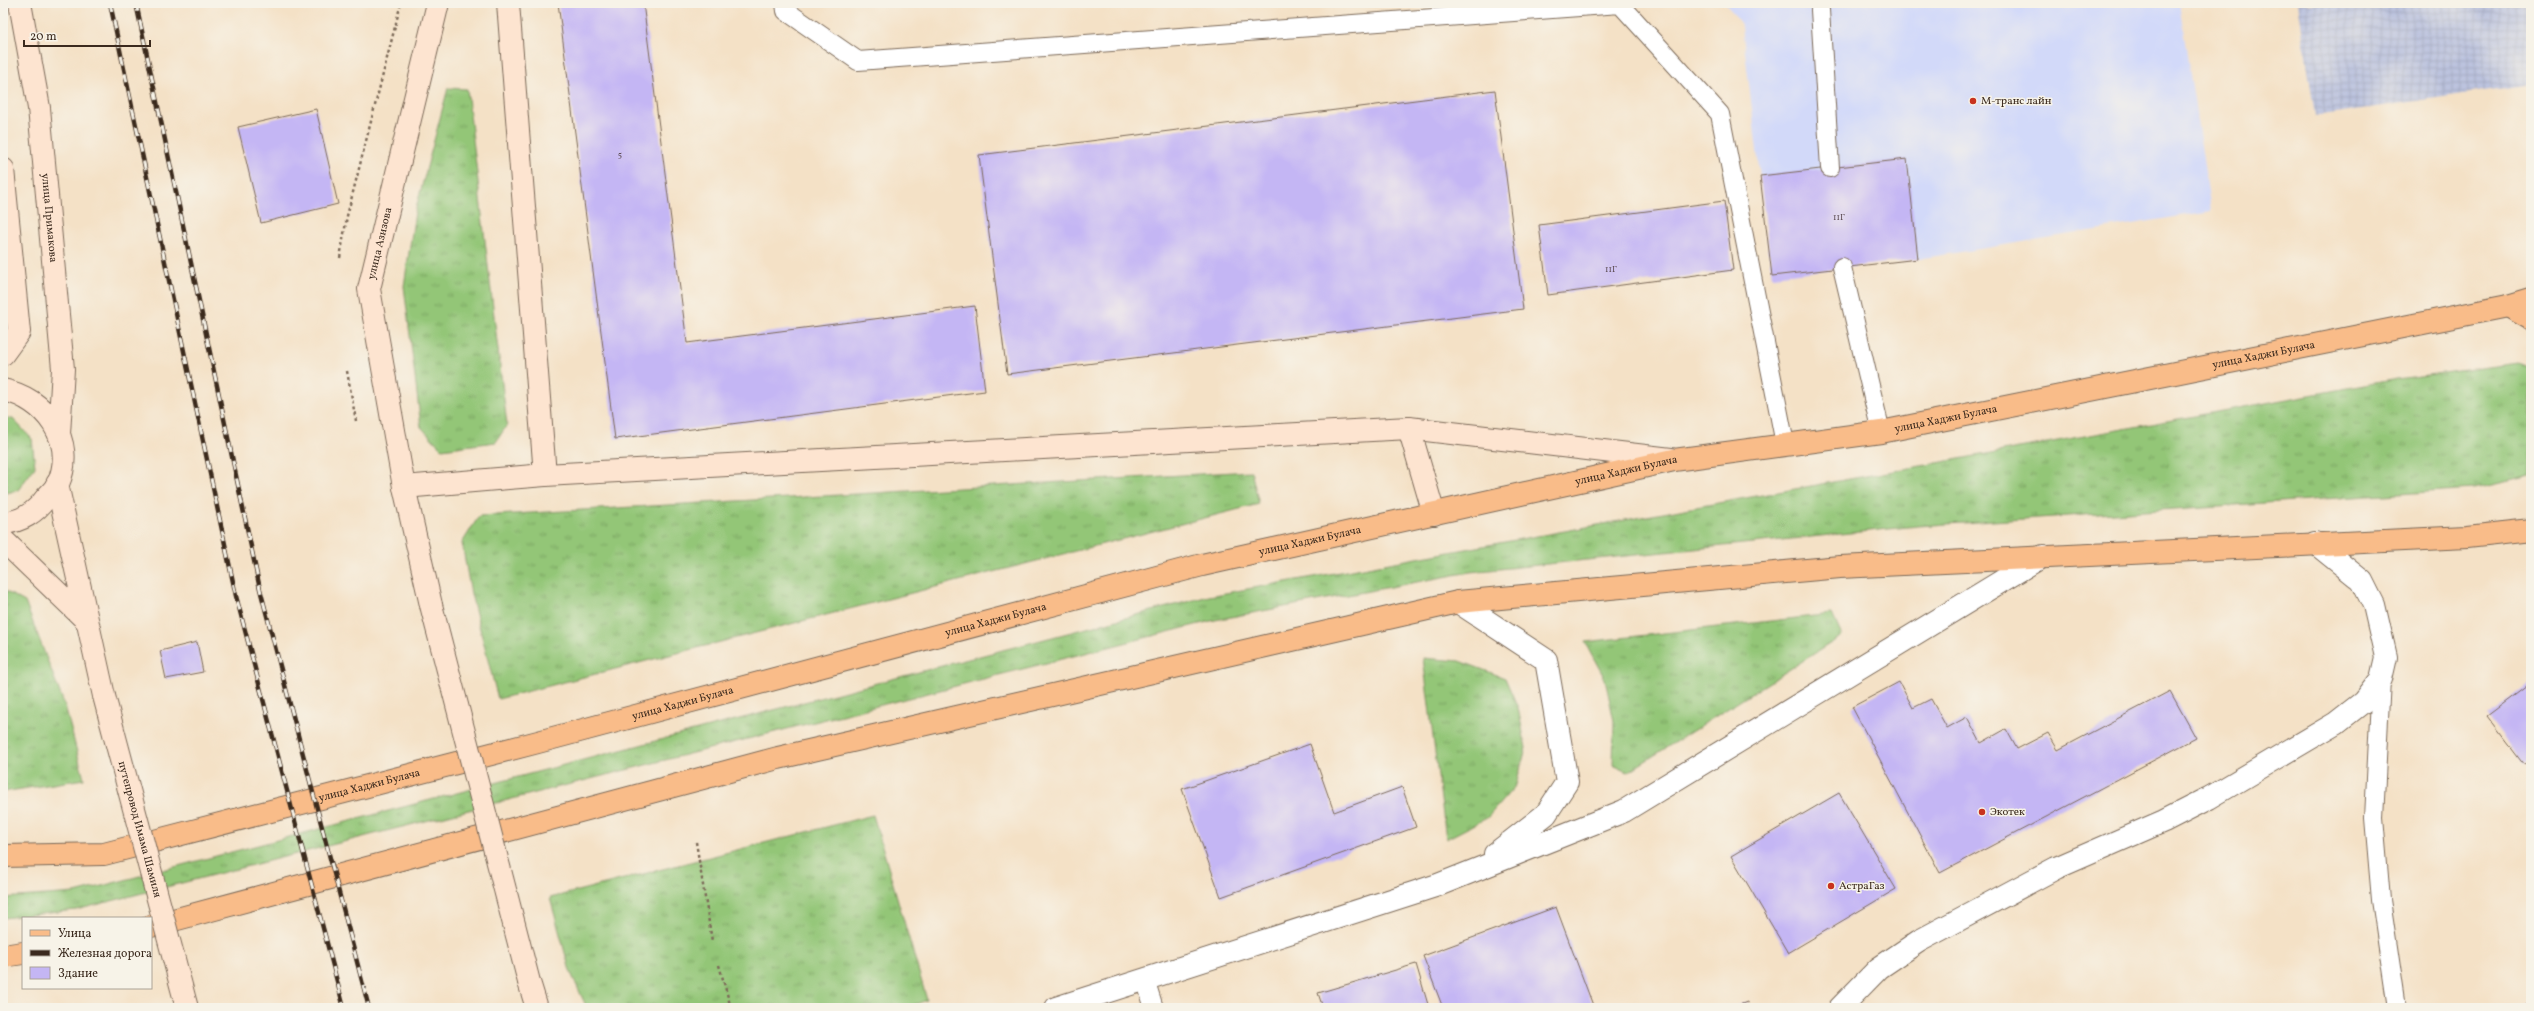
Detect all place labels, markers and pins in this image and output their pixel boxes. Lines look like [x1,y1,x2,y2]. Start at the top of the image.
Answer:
place label: М-транс лайн [1981,94,2052,109]
marker: М-транс лайн [1968,96,1978,106]
place label: Экотек [1990,805,2025,820]
marker: Экотек [1977,807,1987,817]
place label: АстраГаз [1839,879,1885,894]
marker: АстраГаз [1826,881,1836,891]

